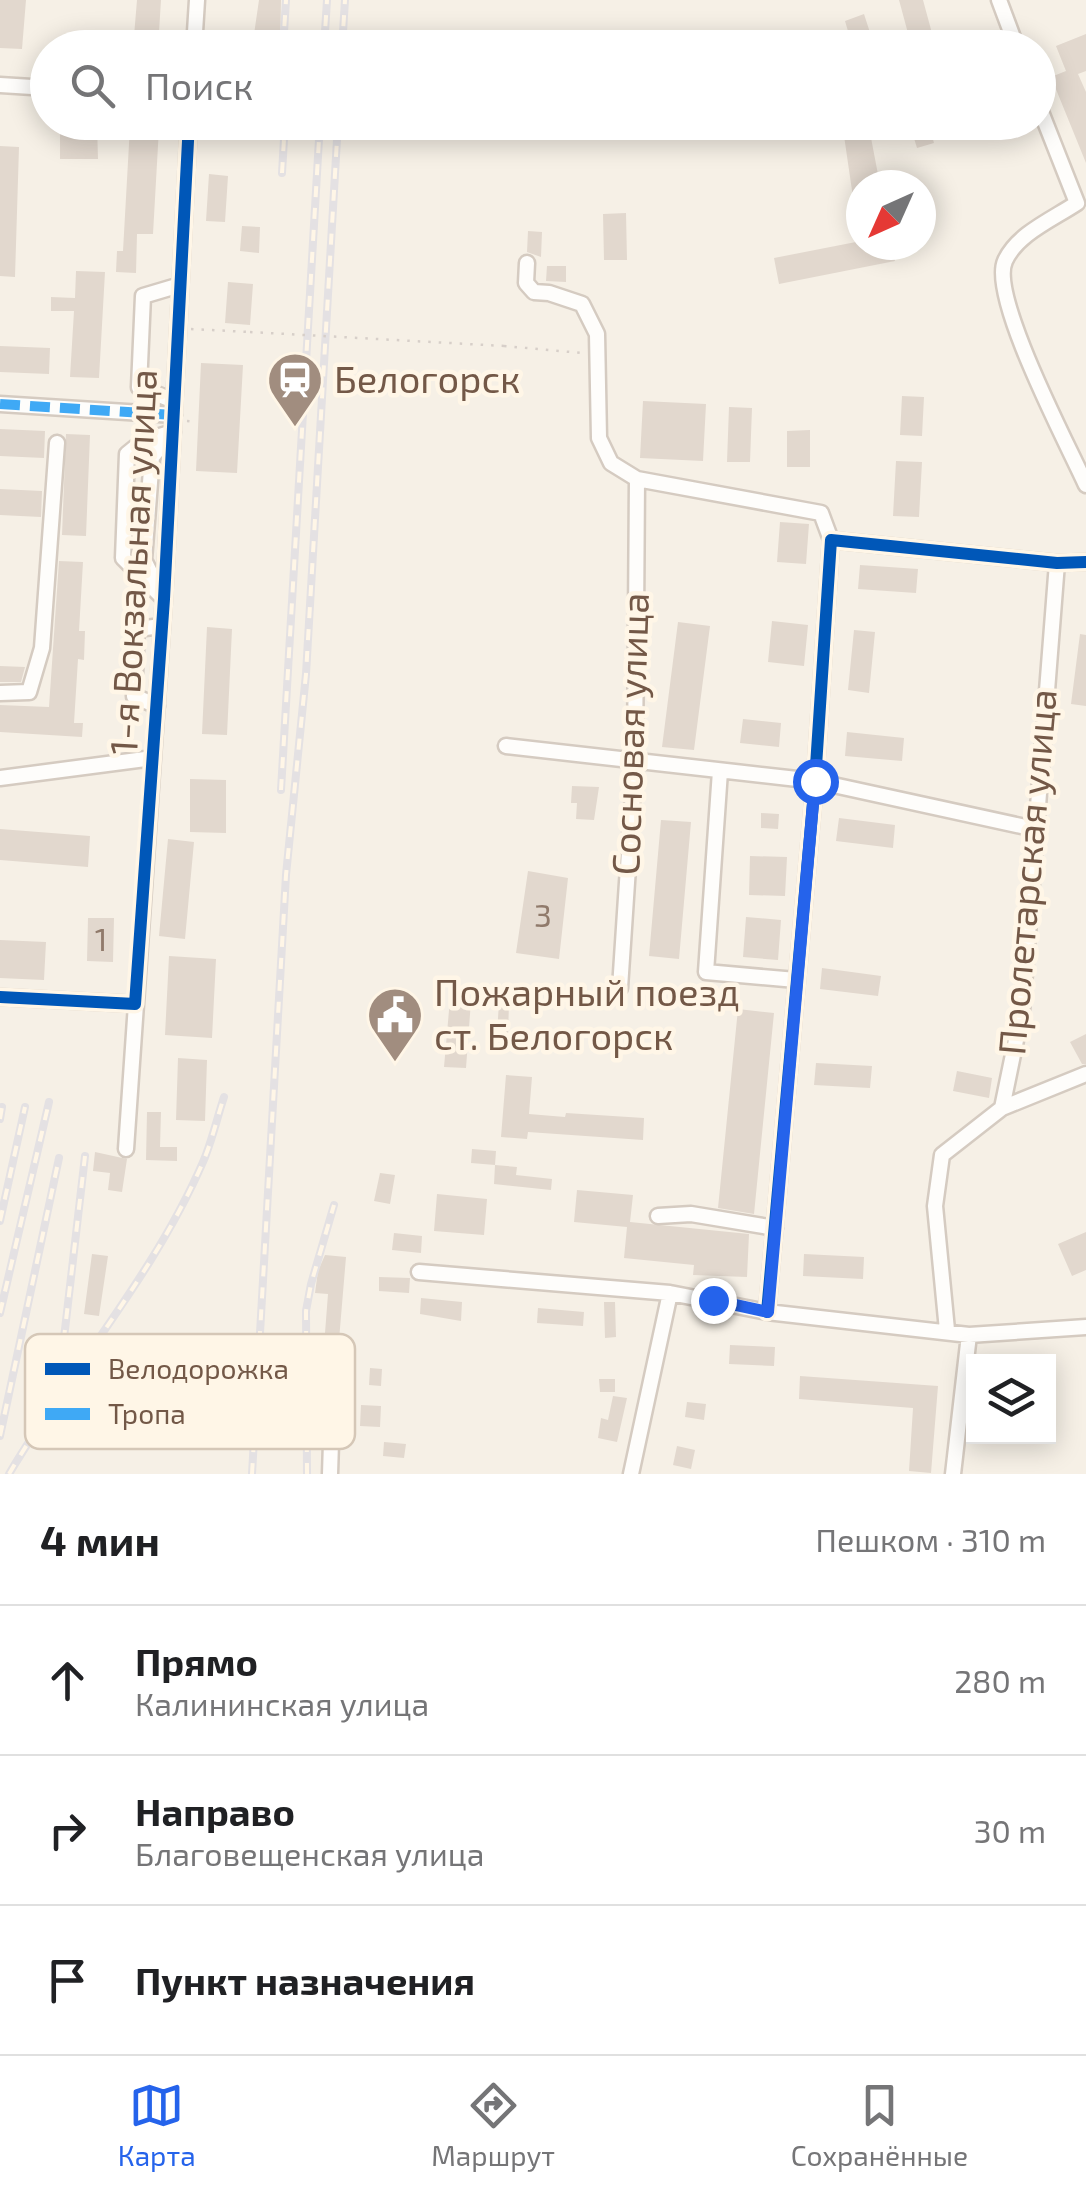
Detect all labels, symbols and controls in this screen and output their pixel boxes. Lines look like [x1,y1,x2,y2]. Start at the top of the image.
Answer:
search box [30,30,1056,140]
icon: search [65,58,120,113]
text: Поиск [145,62,254,108]
north arrow [846,170,936,260]
station icon: Белогорск [265,350,325,429]
place label: Белогорск [334,355,520,401]
street label: 1-я Вокзальная улица [99,368,165,756]
street label: Сосновая улица [601,592,657,876]
street label: Пролетарская улица [987,687,1065,1057]
route start [793,759,839,805]
house number: 3 [534,895,552,933]
house number: 1 [95,919,107,957]
place label: Пожарный поезд ст. Белогорск [434,968,739,1058]
public building icon: Пожарный поезд ст. Белогорск [365,985,425,1064]
route end [691,1278,737,1324]
legend [25,1334,355,1449]
text: Велодорожка [108,1351,289,1385]
map controls [966,1354,1056,1444]
button: layers [966,1354,1056,1444]
text: Тропа [108,1396,186,1430]
text: 4 мин [40,1514,160,1564]
text: Пешком · 310 m [815,1520,1046,1558]
text: Прямо [135,1638,258,1684]
icon: ahead [40,1653,95,1708]
text: 280 m [954,1661,1046,1699]
text: Калининская улица [135,1684,429,1722]
text: Направо [135,1788,295,1834]
icon: right [40,1803,95,1858]
text: 30 m [974,1811,1046,1849]
text: Благовещенская улица [135,1834,484,1872]
icon: arrive [40,1953,95,2008]
text: Пункт назначения [135,1957,475,2003]
tab: Карта [118,2078,196,2172]
tab: Маршрут [431,2078,555,2172]
tab: Сохранённые [791,2078,968,2172]

